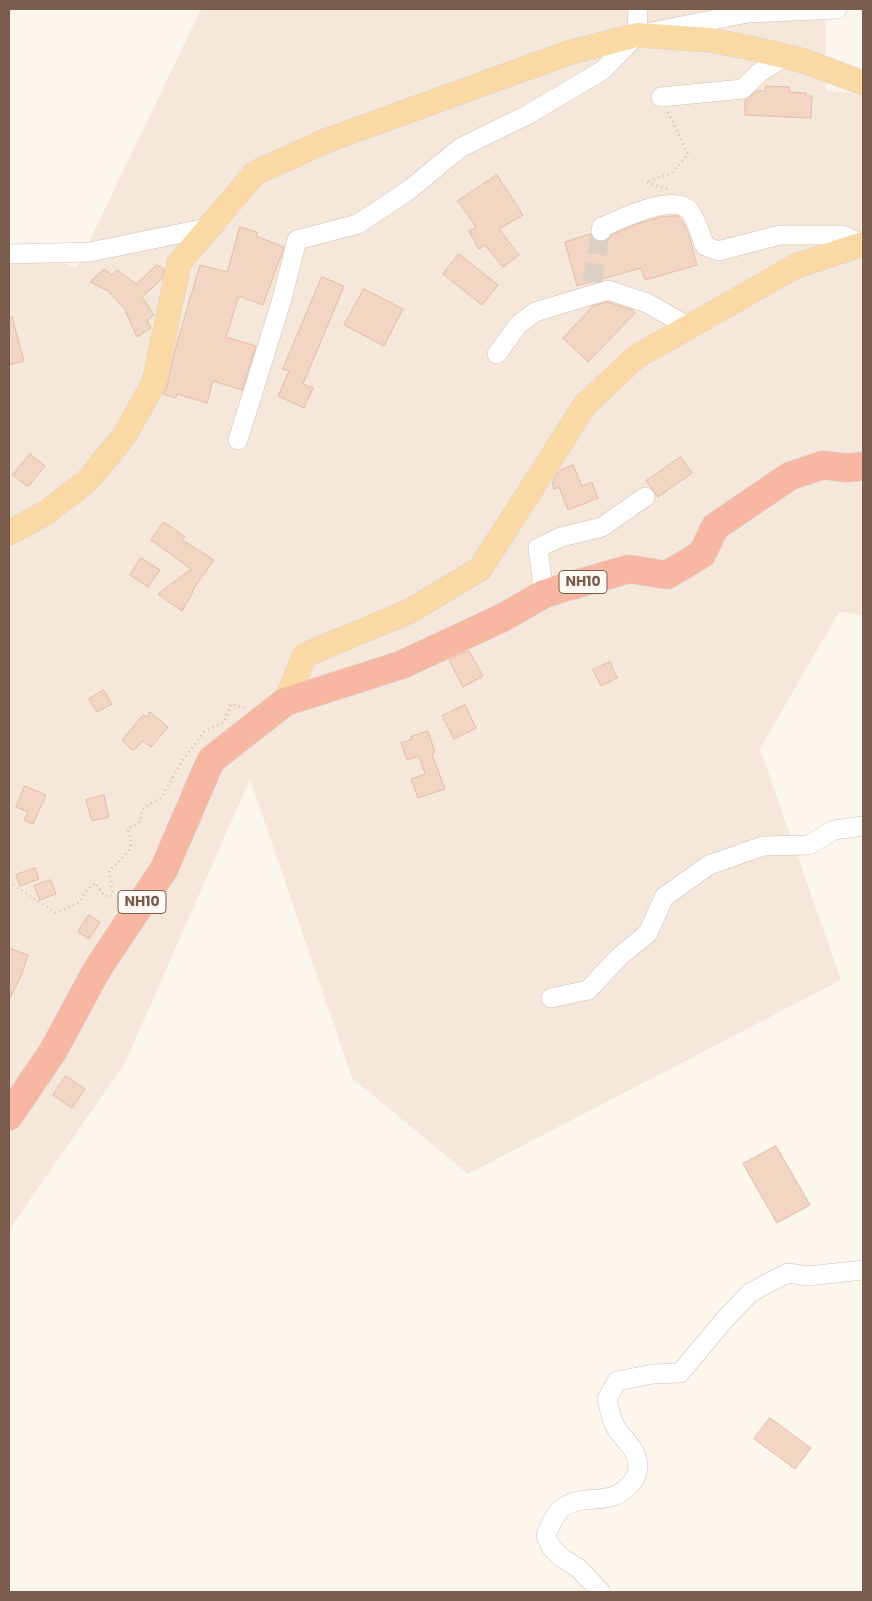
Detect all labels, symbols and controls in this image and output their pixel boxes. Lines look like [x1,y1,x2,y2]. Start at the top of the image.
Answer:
road number: NH10 [559,570,607,594]
road number: NH10 [118,890,166,914]

